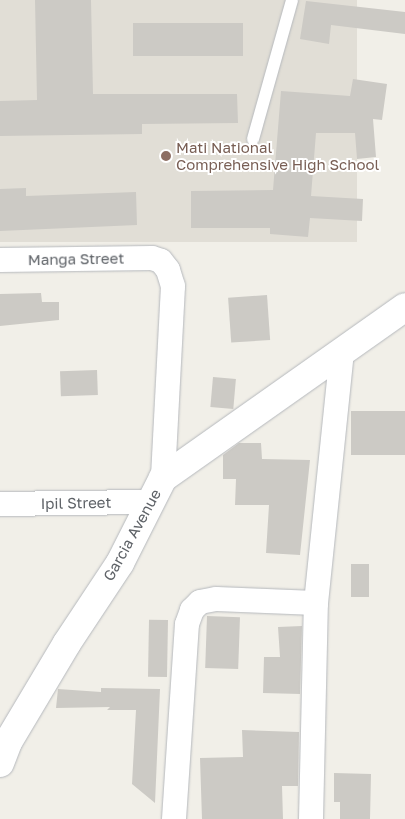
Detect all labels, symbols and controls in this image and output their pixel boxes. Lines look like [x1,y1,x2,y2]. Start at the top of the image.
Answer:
place label: Mati National Comprehensive High School [176,138,379,173]
marker: Mati National Comprehensive High School [160,150,172,162]
street label: Manga Street [28,249,124,269]
street label: Garcia Avenue [99,486,165,584]
street label: Ipil Street [40,493,112,513]

